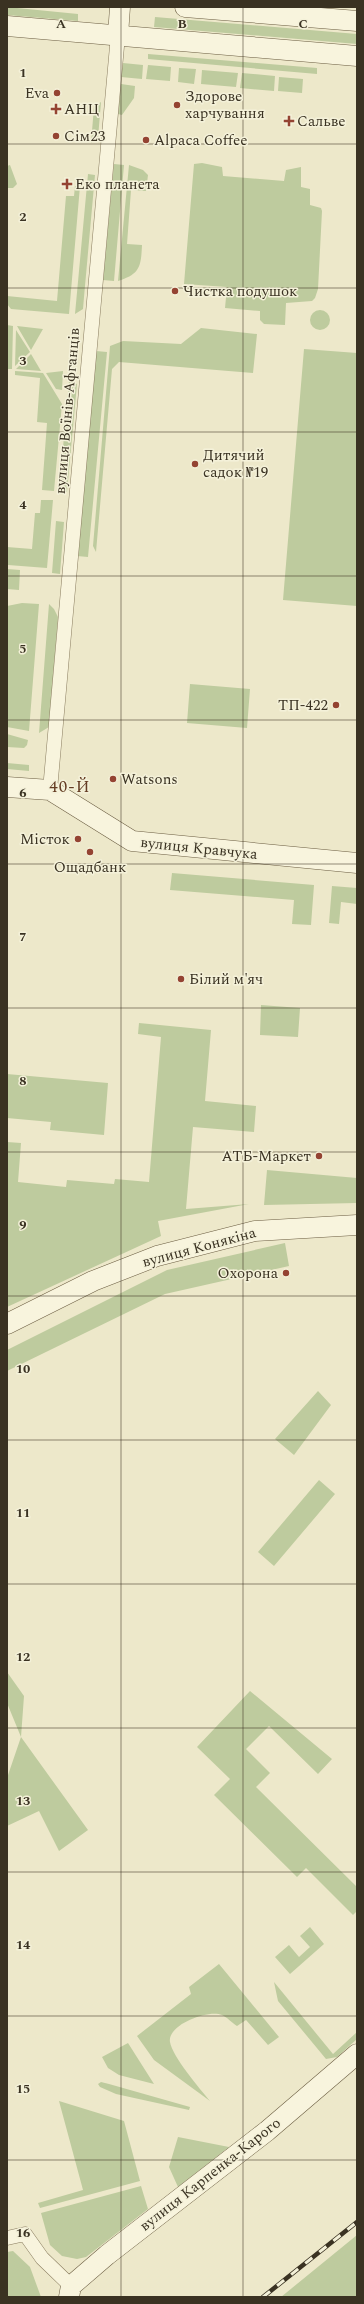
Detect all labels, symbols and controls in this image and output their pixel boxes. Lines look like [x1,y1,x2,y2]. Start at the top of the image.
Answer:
text: A [56,14,66,34]
text: B [177,14,187,34]
text: C [298,14,308,34]
text: 1 [19,63,27,83]
place label: Eva [25,82,50,105]
place label: Здорове харчування [185,85,265,125]
marker: Eva [52,88,62,98]
place label: АНЦ [64,98,99,121]
marker: Здорове харчування [172,100,182,110]
marker: АНЦ [51,104,61,114]
place label: Сальве [297,110,346,133]
marker: Сальве [284,116,294,126]
place label: Сім23 [64,125,106,148]
place label: Alpaca Coffee [154,129,247,152]
marker: Сім23 [51,131,61,141]
marker: Alpaca Coffee [141,135,151,145]
place label: Еко планета [75,173,160,196]
marker: Еко планета [62,179,72,189]
text: 2 [19,207,27,227]
place label: Чистка подушок [183,280,297,303]
marker: Чистка подушок [170,286,180,296]
street label: вулиця Воїнів-Афганців [49,327,86,495]
text: 3 [19,351,27,371]
place label: Дитячий садок №19 [203,444,268,484]
marker: Дитячий садок №19 [190,459,200,469]
text: 4 [19,495,27,515]
text: 5 [19,639,27,659]
place label: ТП-422 [278,694,328,717]
marker: ТП-422 [331,700,341,710]
place label: Watsons [121,768,178,791]
district label: 40-Й [49,774,91,800]
marker: Watsons [108,774,118,784]
text: 6 [19,783,27,803]
place label: Місток [20,828,70,851]
street label: вулиця Кравчука [139,831,259,866]
marker: Місток [73,834,83,844]
marker: Ощадбанк [85,847,95,857]
place label: Ощадбанк [54,856,126,879]
text: 7 [19,927,27,947]
place label: Білий м'яч [189,968,263,991]
marker: Білий м'яч [176,974,186,984]
text: 8 [19,1071,27,1091]
place label: АТБ-Маркет [222,1145,311,1168]
marker: АТБ-Маркет [314,1151,324,1161]
text: 9 [19,1215,27,1235]
street label: вулиця Конякіна [140,1221,259,1274]
place label: Охорона [218,1262,279,1285]
marker: Охорона [281,1268,291,1278]
text: 10 [16,1359,30,1379]
text: 11 [16,1503,30,1523]
text: 12 [16,1647,30,1667]
text: 13 [16,1791,30,1811]
text: 14 [16,1935,31,1955]
text: 15 [16,2079,30,2099]
street label: вулиця Карпенка-Карого [135,2112,286,2237]
text: 16 [16,2223,30,2243]

